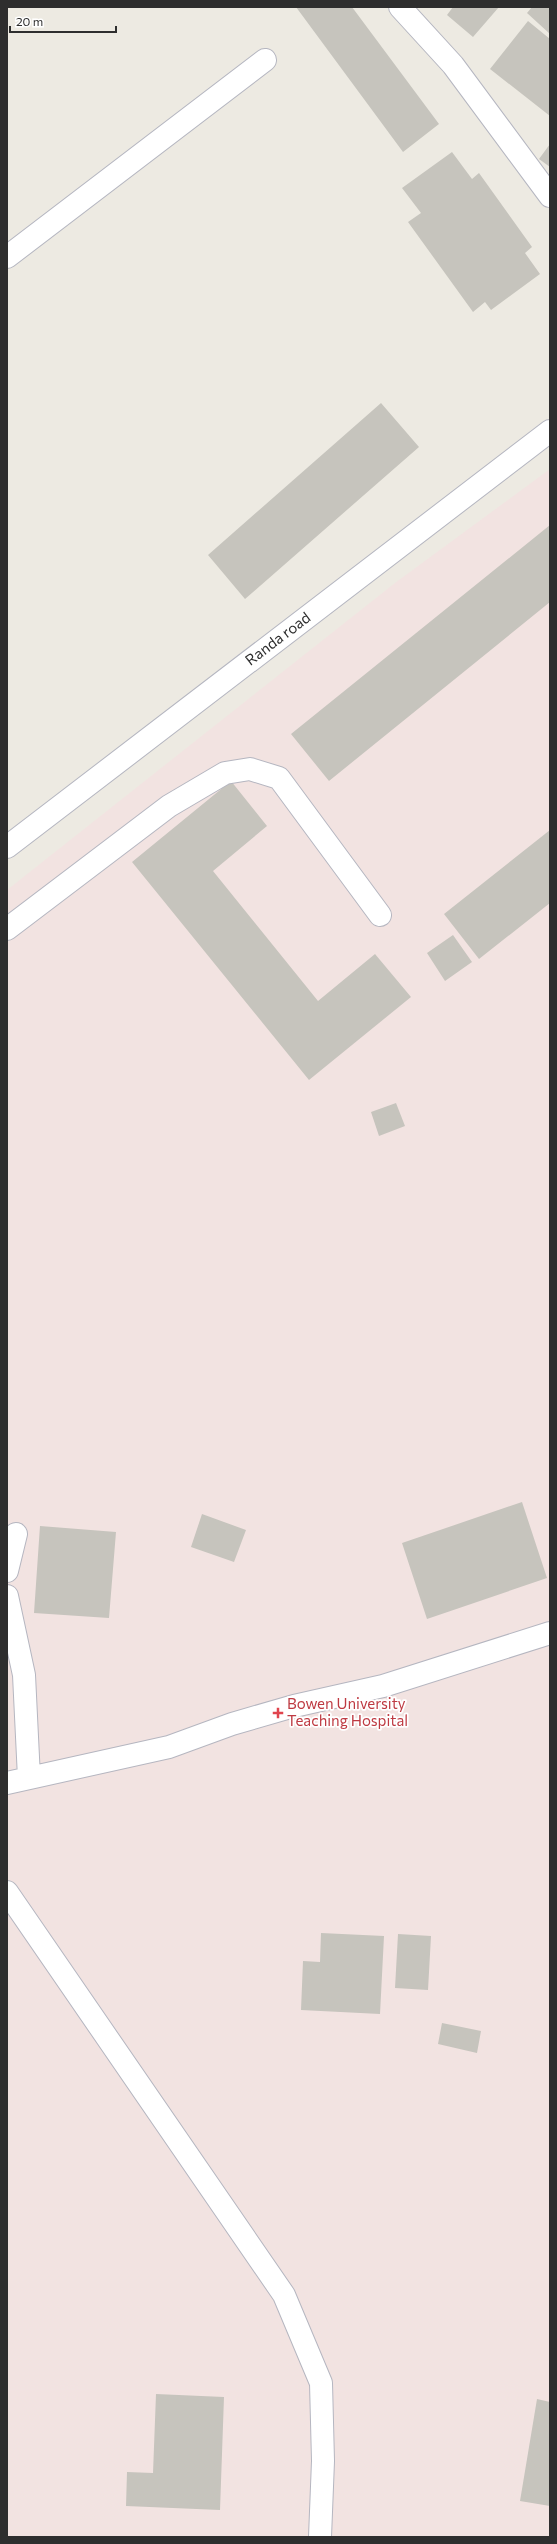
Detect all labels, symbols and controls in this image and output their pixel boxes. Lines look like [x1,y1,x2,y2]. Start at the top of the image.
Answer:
scale bar [10,8,116,34]
text: 20 m [16,14,43,28]
street label: Randa road [241,608,314,669]
place label: Bowen University Teaching Hospital [287,1694,408,1729]
marker: Bowen University Teaching Hospital [272,1707,284,1719]

